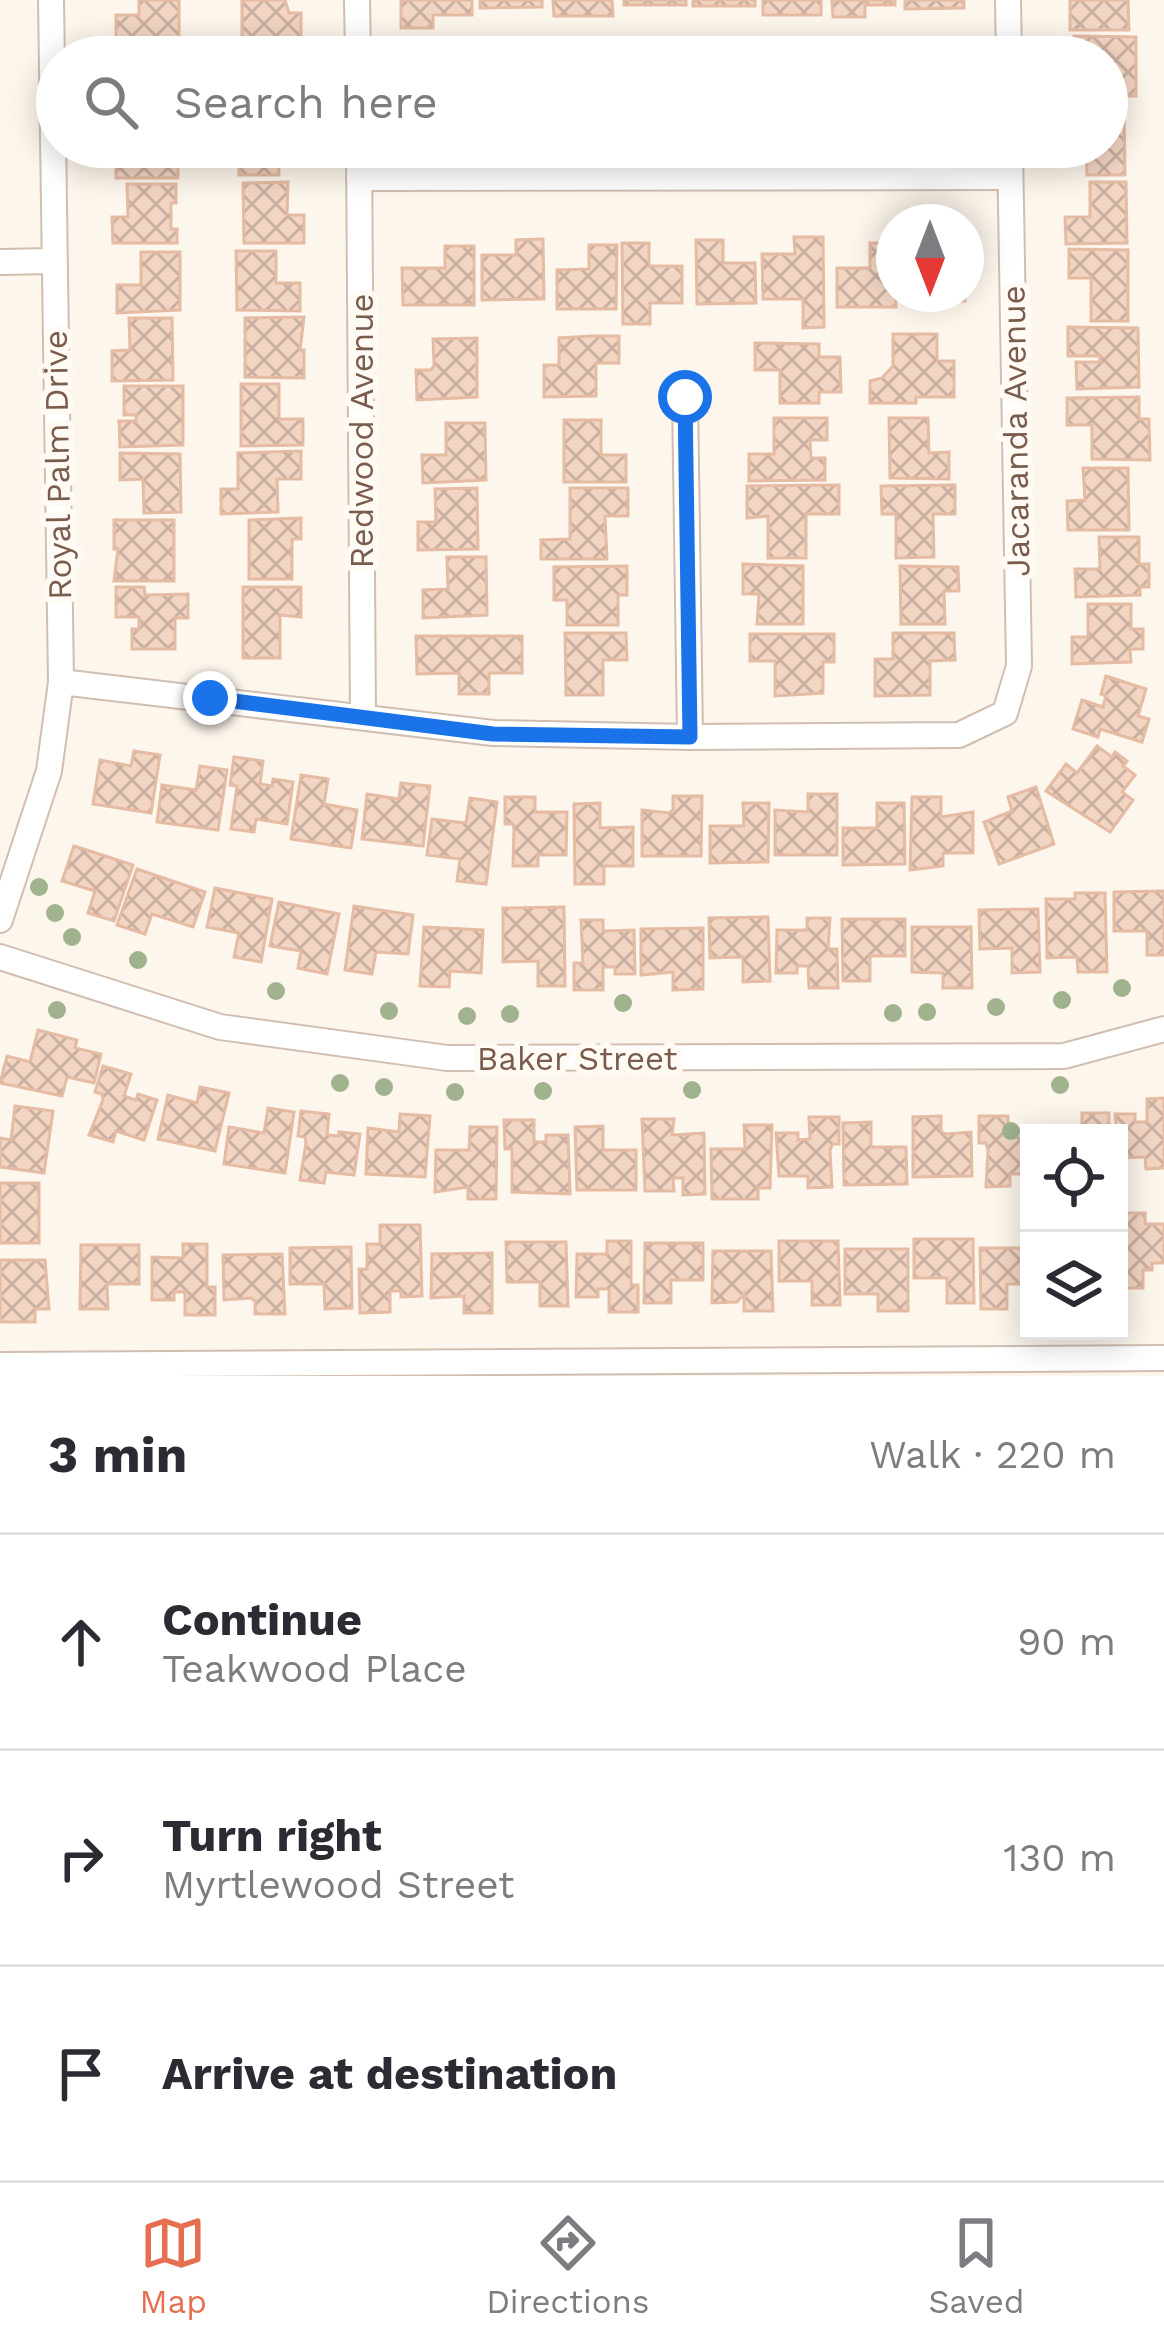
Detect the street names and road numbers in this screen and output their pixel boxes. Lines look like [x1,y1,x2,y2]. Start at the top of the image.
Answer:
street label: Jacaranda Avenue [993,285,1038,577]
street label: Redwood Avenue [342,293,381,569]
street label: Royal Palm Drive [36,330,79,600]
street label: Baker Street [477,1039,678,1078]

